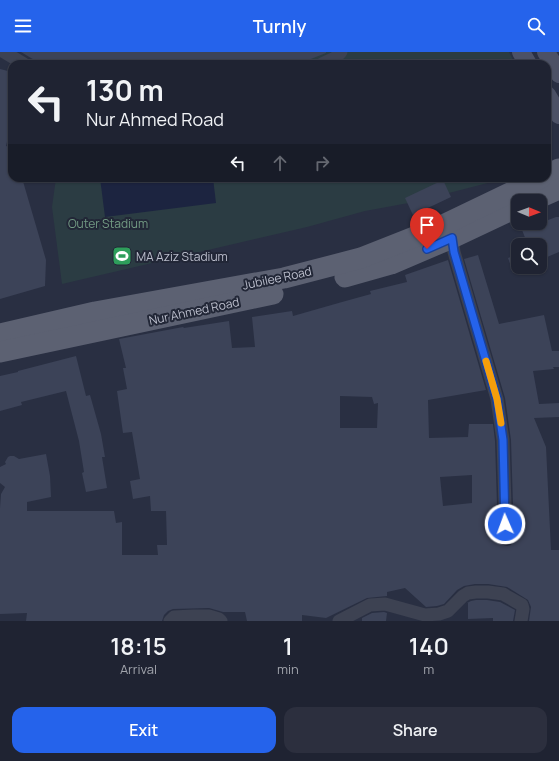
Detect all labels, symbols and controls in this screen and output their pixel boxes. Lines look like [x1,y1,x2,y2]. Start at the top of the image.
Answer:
text: Turnly [253,14,306,38]
icon: menu [12,15,34,37]
icon: search [525,15,547,37]
text: 130 m [86,71,164,109]
icon: left [20,76,72,128]
text: Nur Ahmed Road [86,107,224,131]
icon: left [227,152,249,174]
icon: ahead [269,152,291,174]
icon: right [311,152,333,174]
north arrow [511,194,547,230]
map controls [511,194,547,274]
pin [410,208,444,249]
icon: arrive [416,214,438,236]
park label: Outer Stadium [68,215,148,232]
button: search [511,238,547,274]
sports icon: MA Aziz Stadium [111,245,133,267]
place label: MA Aziz Stadium [136,248,228,265]
street label: Jubilee Road [241,262,313,294]
street label: Nur Ahmed Road [147,293,241,329]
position arrow [484,503,526,545]
text: 18:15 [110,629,167,662]
text: 1 [283,629,293,662]
text: 140 [409,629,449,662]
text: Arrival [120,660,157,678]
text: min [277,660,299,678]
text: m [423,660,434,678]
button: Exit [12,707,276,753]
button: Share [284,707,547,753]

